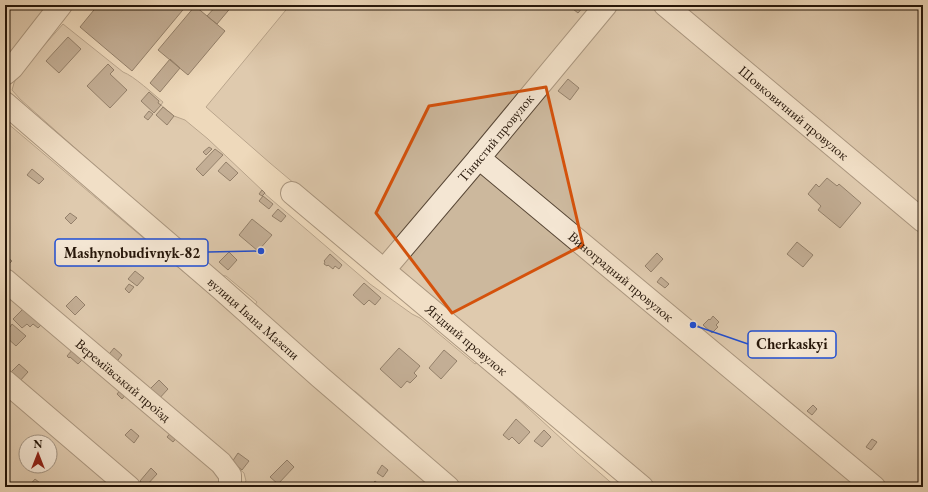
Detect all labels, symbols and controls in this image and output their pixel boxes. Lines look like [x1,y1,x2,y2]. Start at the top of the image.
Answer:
street label: Шовковичний провулок [735,62,853,164]
street label: Тінистий провулок [454,90,538,186]
street label: Виноградний провулок [565,227,678,326]
callout: Mashynobudivnyk-82 [55,239,208,266]
text: Mashynobudivnyk-82 [64,243,200,262]
street label: вулиця Івана Мазепи [204,273,304,364]
street label: Ягідний провулок [421,299,512,380]
callout: Cherkaskyi [748,331,836,358]
text: Cherkaskyi [756,334,828,353]
street label: Вереміївський проїзд [72,335,175,426]
north arrow [18,434,58,474]
text: N [34,437,43,451]

